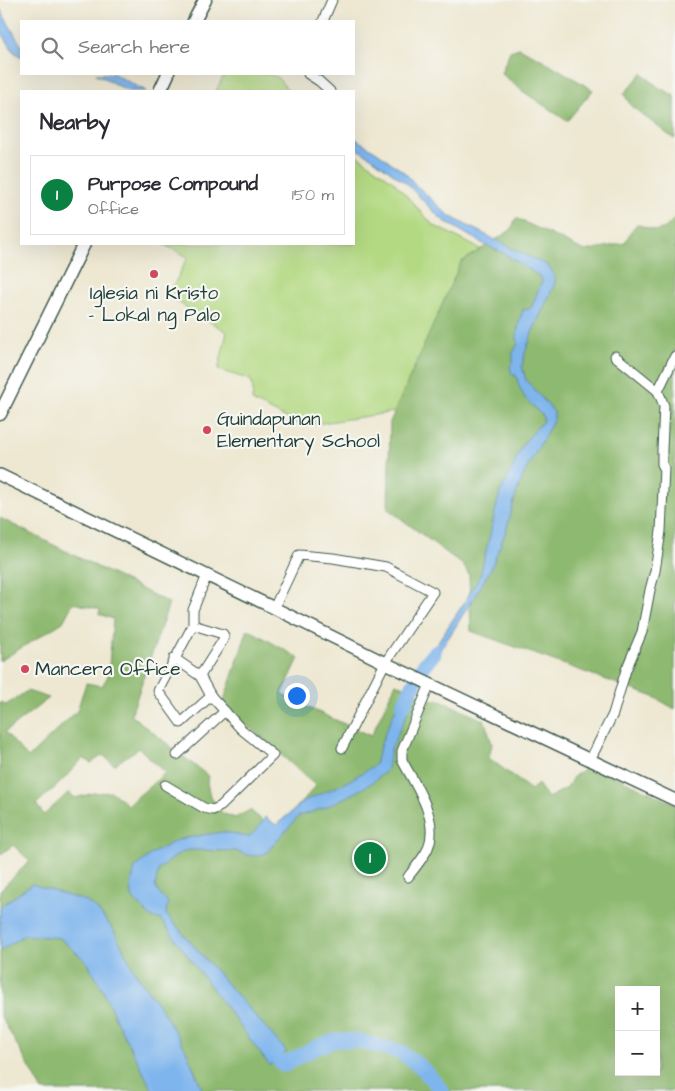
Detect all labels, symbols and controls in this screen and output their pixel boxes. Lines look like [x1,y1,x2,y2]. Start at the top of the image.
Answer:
search box [20,20,355,75]
icon: search [38,34,66,62]
text: Search here [78,34,190,61]
text: Nearby [40,108,110,137]
text: Purpose Compound [88,171,258,198]
text: 1 [56,184,58,206]
text: 150 m [292,184,334,206]
text: Office [88,198,139,220]
marker: Iglesia ni Kristo - Lokal ng Palo [148,268,160,280]
place label: Iglesia ni Kristo - Lokal ng Palo [88,280,220,330]
place label: Guindapunan Elementary School [217,406,380,456]
marker: Guindapunan Elementary School [201,424,213,436]
place label: Mancera Office [35,656,180,683]
marker: Mancera Office [19,663,31,675]
your location [284,683,310,709]
pin: 1 [354,839,386,877]
map controls [615,986,660,1076]
button: + [615,986,660,1031]
button: − [615,1031,660,1076]

